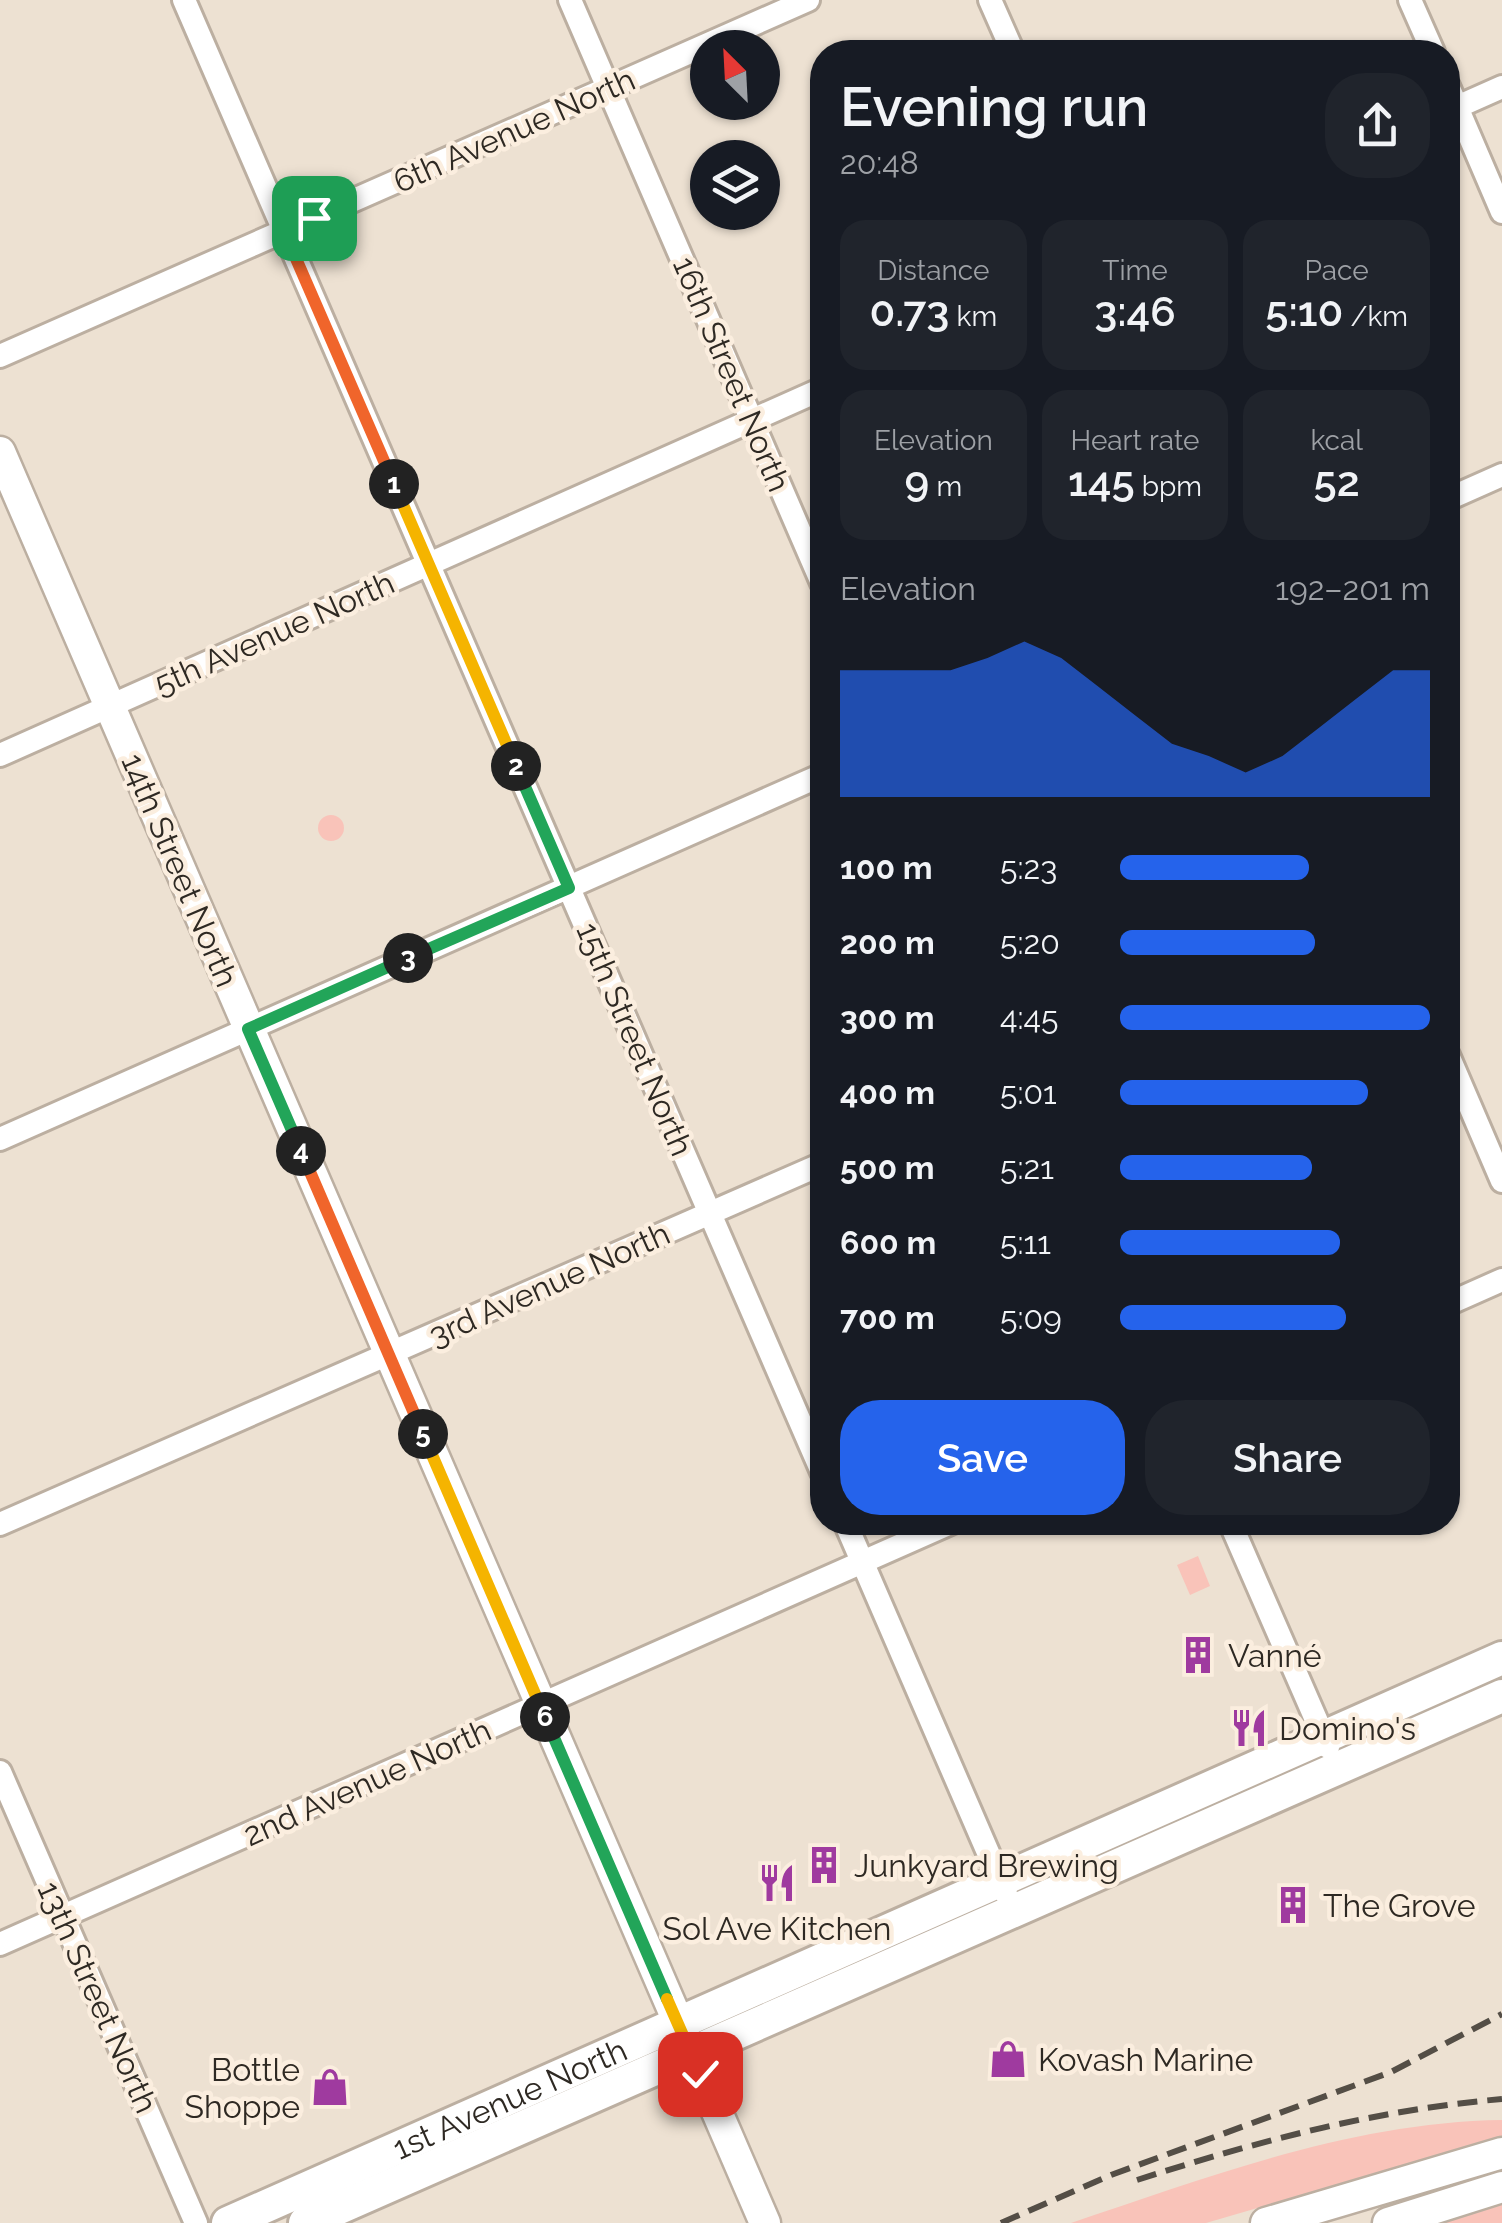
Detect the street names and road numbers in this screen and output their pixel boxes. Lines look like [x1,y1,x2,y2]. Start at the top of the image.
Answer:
street label: 6th Avenue North [388,60,640,200]
street label: 16th Street North [666,251,798,497]
street label: 5th Avenue North [148,564,400,702]
street label: 14th Street North [114,748,246,992]
street label: 15th Street North [569,917,701,1161]
street label: 3rd Avenue North [423,1214,675,1354]
street label: 2nd Avenue North [238,1711,496,1853]
street label: 13th Street North [30,1876,166,2118]
street label: 1st Avenue North [387,2030,632,2166]

